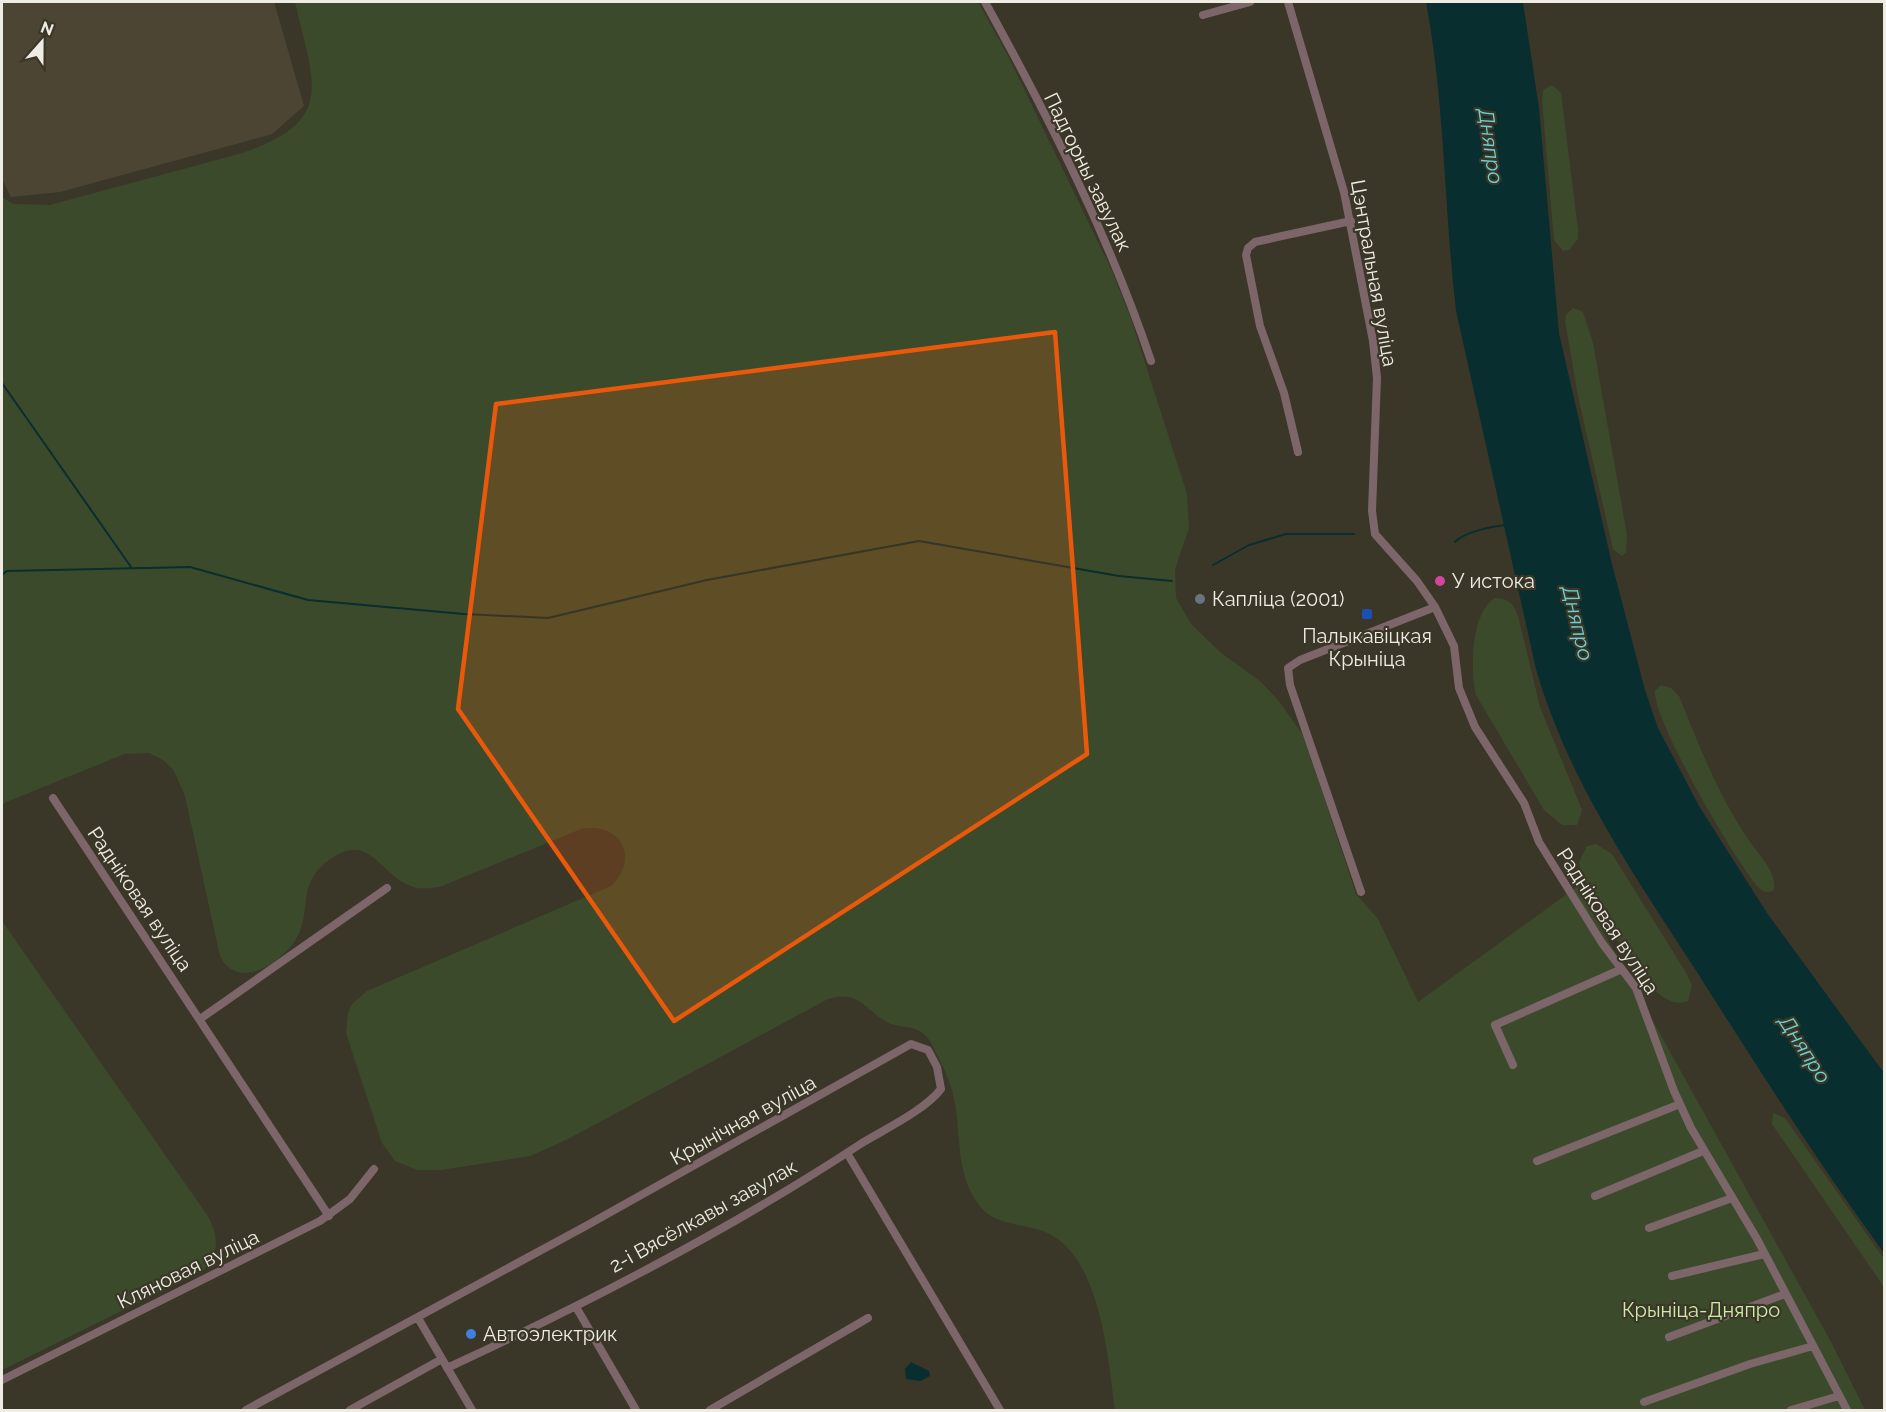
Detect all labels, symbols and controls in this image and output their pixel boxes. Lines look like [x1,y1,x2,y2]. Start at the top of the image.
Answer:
north arrow [12,12,72,72]
text: N [38,17,56,40]
street label: Падгорны завулак [1039,89,1137,255]
water label: Дняпро [1473,105,1509,186]
street label: Цэнтральная вуліца [1346,178,1402,368]
place label: У истока [1452,569,1535,593]
marker: У истока [1433,574,1447,588]
water label: Дняпро [1557,582,1599,663]
place label: Капліца (2001) [1212,587,1344,611]
marker: Капліца (2001) [1193,592,1207,606]
marker: Палыкавіцкая Крыніца [1360,607,1374,621]
place label: Палыкавіцкая Крыніца [1302,624,1432,671]
street label: Радніковая вуліца [83,822,197,976]
street label: Радніковая вуліца [1552,843,1664,999]
water label: Дняпро [1773,1009,1836,1088]
street label: Крынічная вуліца [666,1070,820,1170]
street label: 2-і Вясёлкавы завулак [605,1154,801,1278]
street label: Кляновая вуліца [113,1224,263,1314]
park label: Крыніца-Дняпро [1622,1298,1780,1322]
place label: Автоэлектрик [483,1322,617,1346]
marker: Автоэлектрик [464,1327,478,1341]

